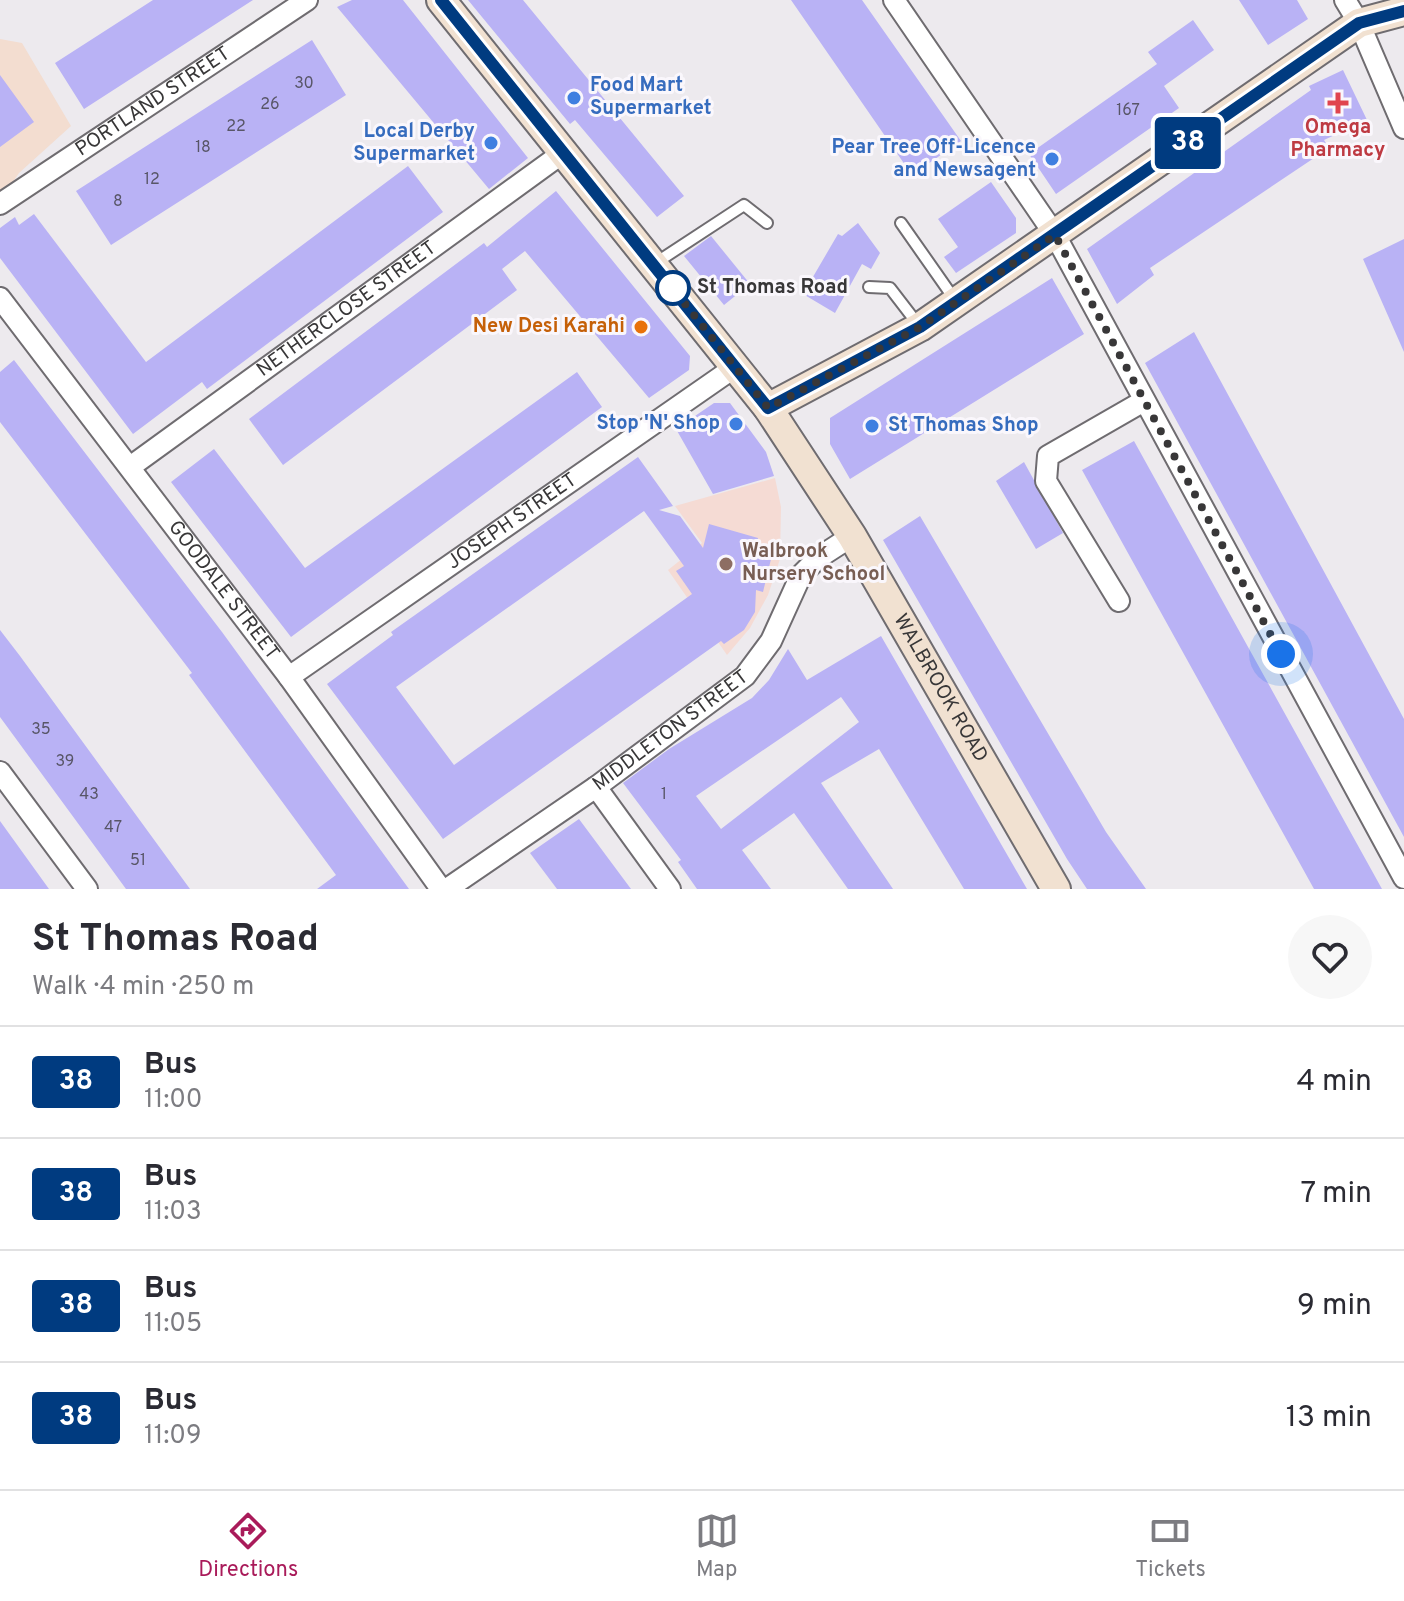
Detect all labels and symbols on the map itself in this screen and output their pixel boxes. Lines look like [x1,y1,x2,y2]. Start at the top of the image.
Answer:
street label: PORTLAND STREET [71,41,236,163]
place label: Food Mart Supermarket [590,73,712,122]
house number: 30 [294,74,314,94]
marker: Food Mart Supermarket [565,89,583,107]
marker: Omega Pharmacy [1329,94,1347,112]
house number: 26 [260,95,280,115]
house number: 167 [1116,101,1140,121]
place label: Omega Pharmacy [1291,115,1385,164]
house number: 22 [226,117,246,137]
line badge: 38 [1152,117,1224,169]
place label: Local Derby Supermarket [353,119,475,168]
marker: Local Derby Supermarket [482,134,500,152]
place label: Pear Tree Off-Licence and Newsagent [831,135,1036,184]
house number: 18 [195,138,211,158]
marker: Pear Tree Off-Licence and Newsagent [1043,150,1061,168]
house number: 12 [144,170,160,190]
house number: 8 [113,192,123,212]
street label: NETHERCLOSE STREET [252,236,442,383]
marker: St Thomas Road [656,271,690,305]
place label: St Thomas Road [697,275,848,301]
place label: New Desi Karahi [473,314,625,340]
marker: New Desi Karahi [632,318,650,336]
place label: Stop 'N' Shop [596,411,720,437]
place label: St Thomas Shop [888,413,1039,439]
marker: Stop 'N' Shop [727,415,745,433]
marker: St Thomas Shop [863,417,881,435]
street label: JOSEPH STREET [442,468,582,576]
street label: GOODALE STREET [162,516,285,666]
place label: Walbrook Nursery School [742,539,885,588]
marker: Walbrook Nursery School [717,555,735,573]
street label: WALBROOK ROAD [887,609,993,767]
your location [1261,634,1301,674]
street label: MIDDLETON STREET [588,665,754,798]
house number: 35 [31,720,51,740]
house number: 39 [56,752,74,772]
house number: 43 [79,785,99,805]
house number: 1 [661,785,667,805]
house number: 47 [104,818,122,838]
house number: 51 [130,851,146,871]

